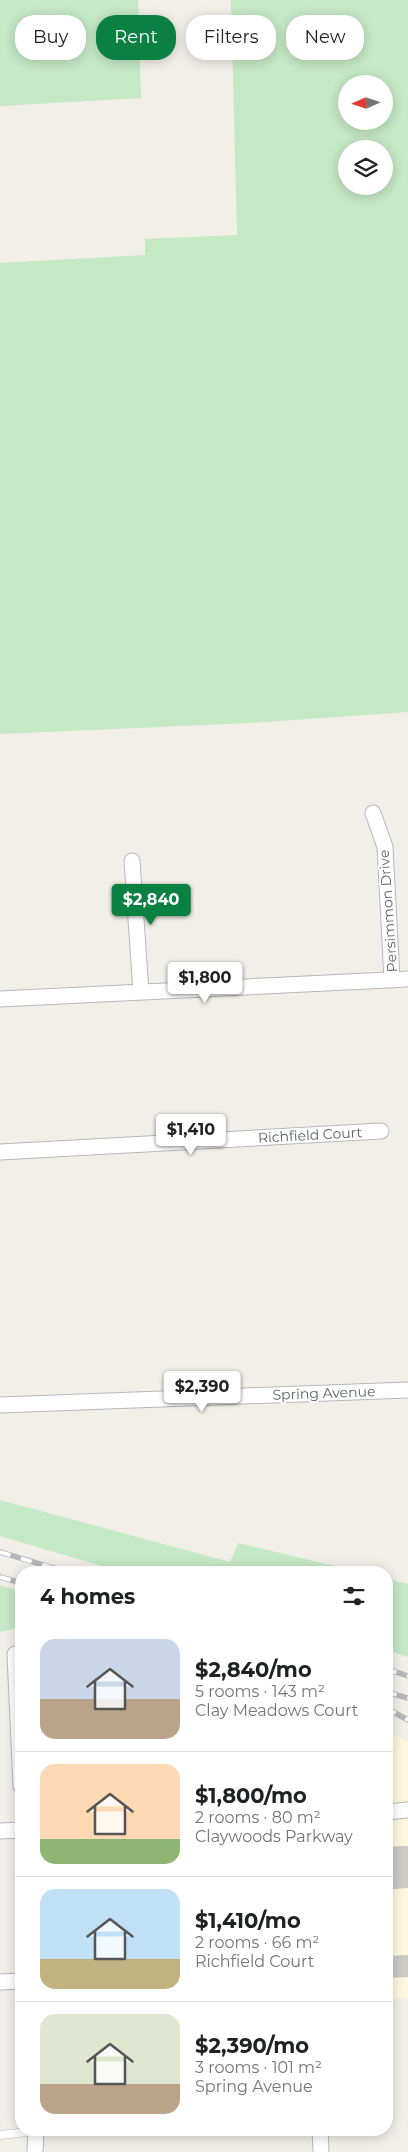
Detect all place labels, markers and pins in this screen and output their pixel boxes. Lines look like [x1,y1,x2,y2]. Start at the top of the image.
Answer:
pin: $2,840 [110,884,192,926]
pin: $1,800 [164,962,246,1004]
pin: $1,410 [150,1114,232,1156]
pin: $2,390 [161,1370,243,1413]

